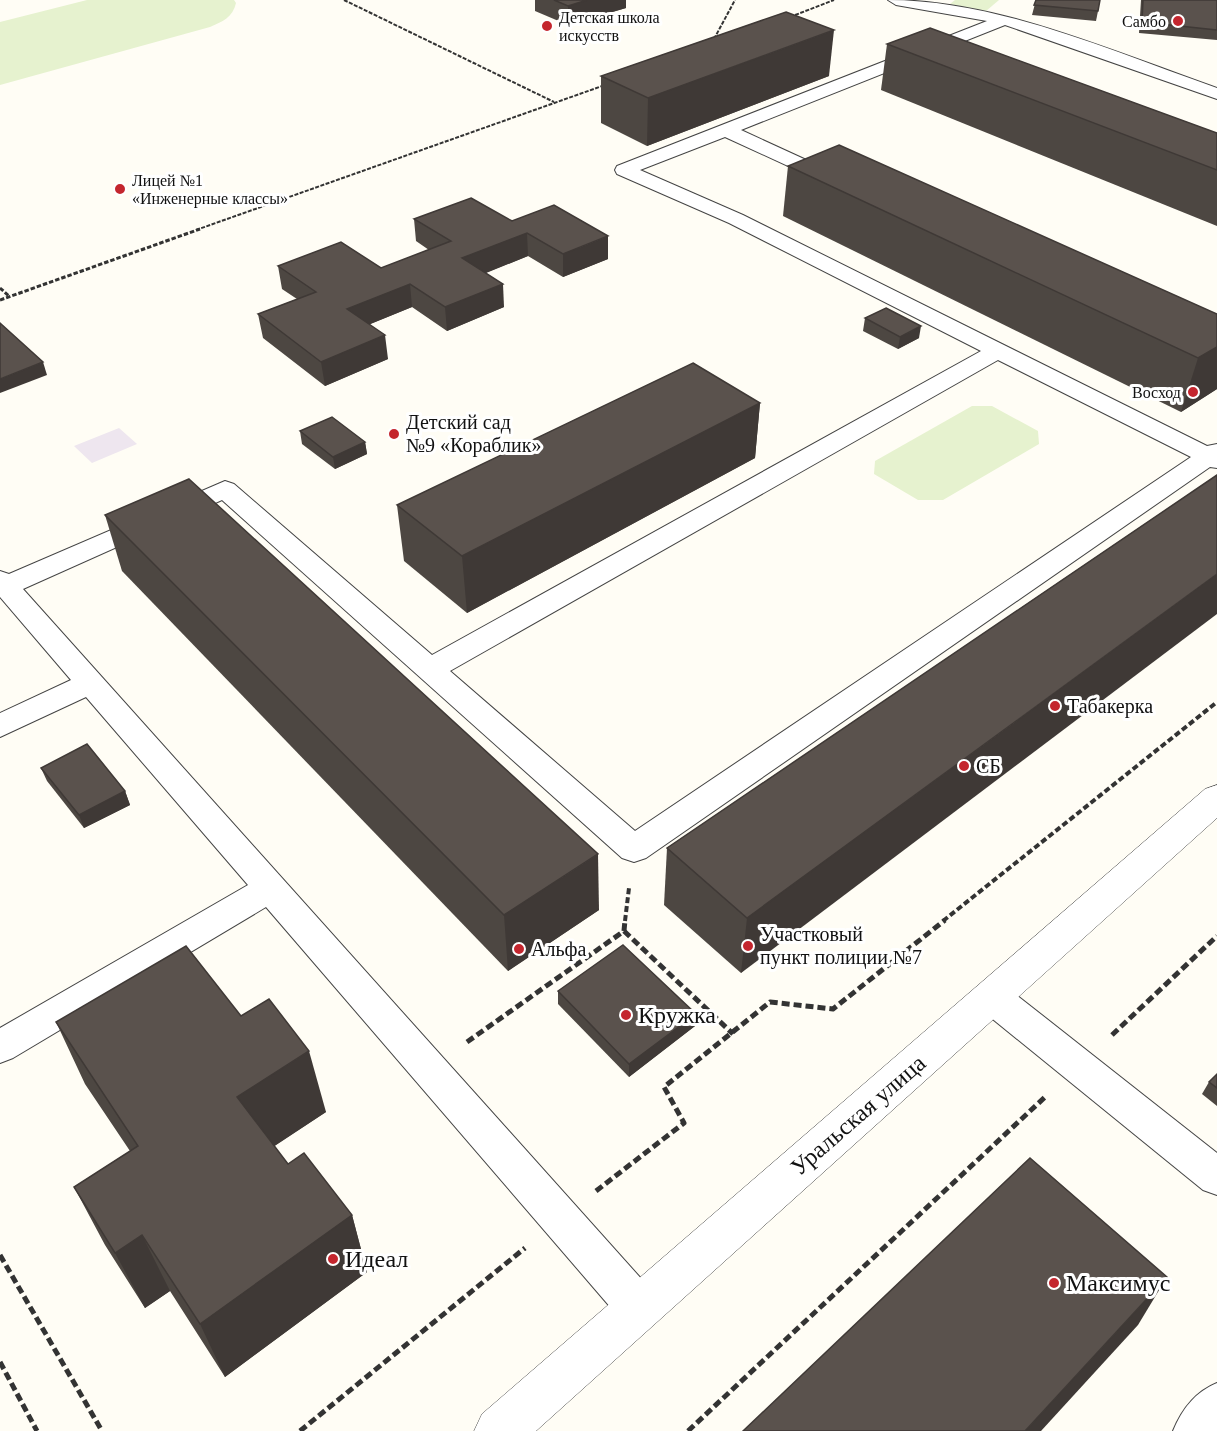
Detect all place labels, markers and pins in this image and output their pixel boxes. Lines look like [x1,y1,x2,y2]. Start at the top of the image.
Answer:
place label: Детская школа искусств [559,9,660,45]
place label: Самбо [1122,13,1166,30]
marker: Самбо [1171,14,1185,28]
marker: Детская школа искусств [540,19,554,33]
place label: Лицей №1 «Инженерные классы» [132,172,288,208]
marker: Лицей №1 «Инженерные классы» [113,182,127,196]
place label: Восход [1132,384,1181,402]
marker: Восход [1186,385,1200,399]
place label: Детский сад №9 «Кораблик» [406,411,541,457]
marker: Детский сад №9 «Кораблик» [387,427,401,441]
place label: Табакерка [1067,695,1153,718]
marker: Табакерка [1048,699,1062,713]
place label: СБ [976,755,1001,777]
marker: СБ [957,759,971,773]
place label: Участковый пункт полиции №7 [760,923,922,969]
place label: Альфа [531,938,587,961]
marker: Участковый пункт полиции №7 [741,939,755,953]
marker: Альфа [512,942,526,956]
place label: Кружка [638,1002,716,1028]
marker: Кружка [619,1008,633,1022]
place label: Идеал [345,1246,408,1272]
marker: Идеал [326,1252,340,1266]
place label: Максимус [1066,1270,1170,1296]
marker: Максимус [1047,1276,1061,1290]

